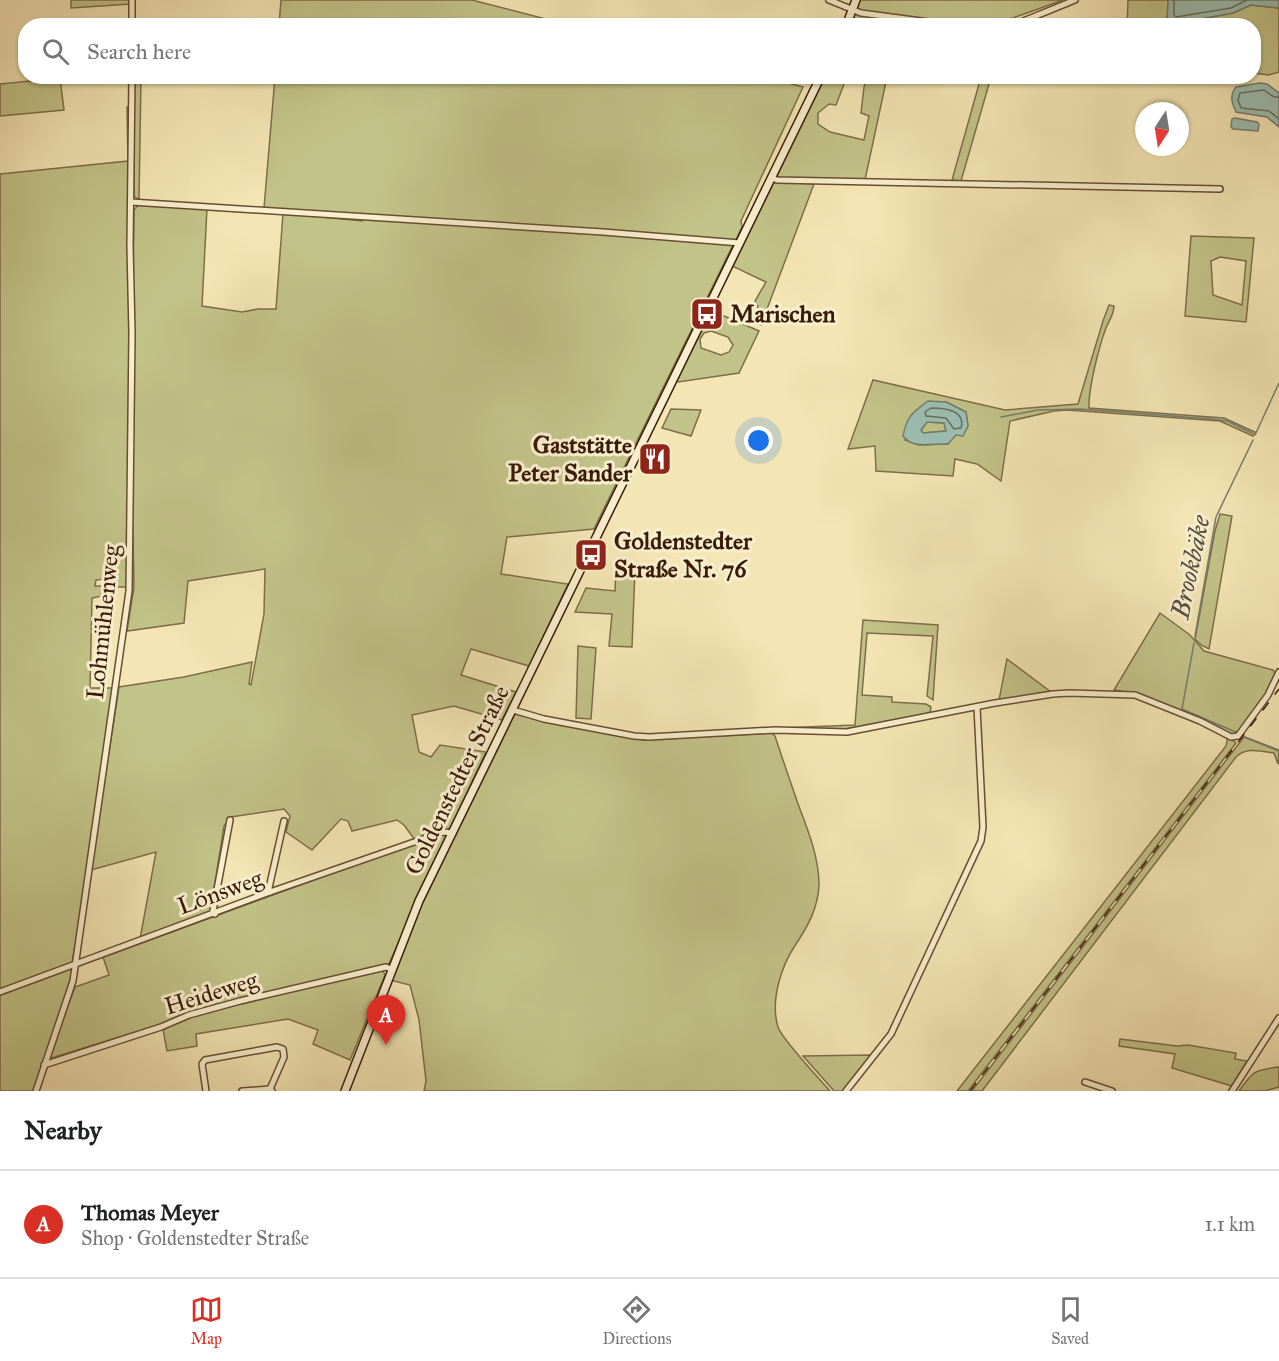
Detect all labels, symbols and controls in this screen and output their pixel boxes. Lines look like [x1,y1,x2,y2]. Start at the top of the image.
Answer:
search box [18,18,1261,84]
icon: search [39,35,72,68]
text: Search here [87,38,191,65]
north arrow [1135,102,1189,156]
bus stop icon: Marischen [689,296,725,332]
place label: Marischen [730,299,836,329]
your location [744,426,773,455]
place label: Gaststätte Peter Sander [508,430,633,488]
restaurant icon: Gaststätte Peter Sander [637,441,673,477]
water label: Brookbäke [1163,511,1217,622]
place label: Goldenstedter Straße Nr. 76 [614,526,753,584]
bus stop icon: Goldenstedter Straße Nr. 76 [573,537,609,573]
street label: Lohmühlenweg [80,542,126,701]
street label: Goldenstedter Straße [398,680,516,880]
street label: Lönsweg [173,863,267,921]
street label: Heideweg [161,964,262,1021]
pin: A [366,996,406,1045]
text: Nearby [24,1114,102,1146]
text: Thomas Meyer [81,1199,219,1226]
text: A [37,1212,50,1236]
text: 1.1 km [1205,1212,1255,1236]
text: Shop · Goldenstedter Straße [81,1226,309,1250]
tab: Map [190,1293,223,1348]
tab: Directions [603,1293,671,1348]
tab: Saved [1051,1293,1089,1348]

